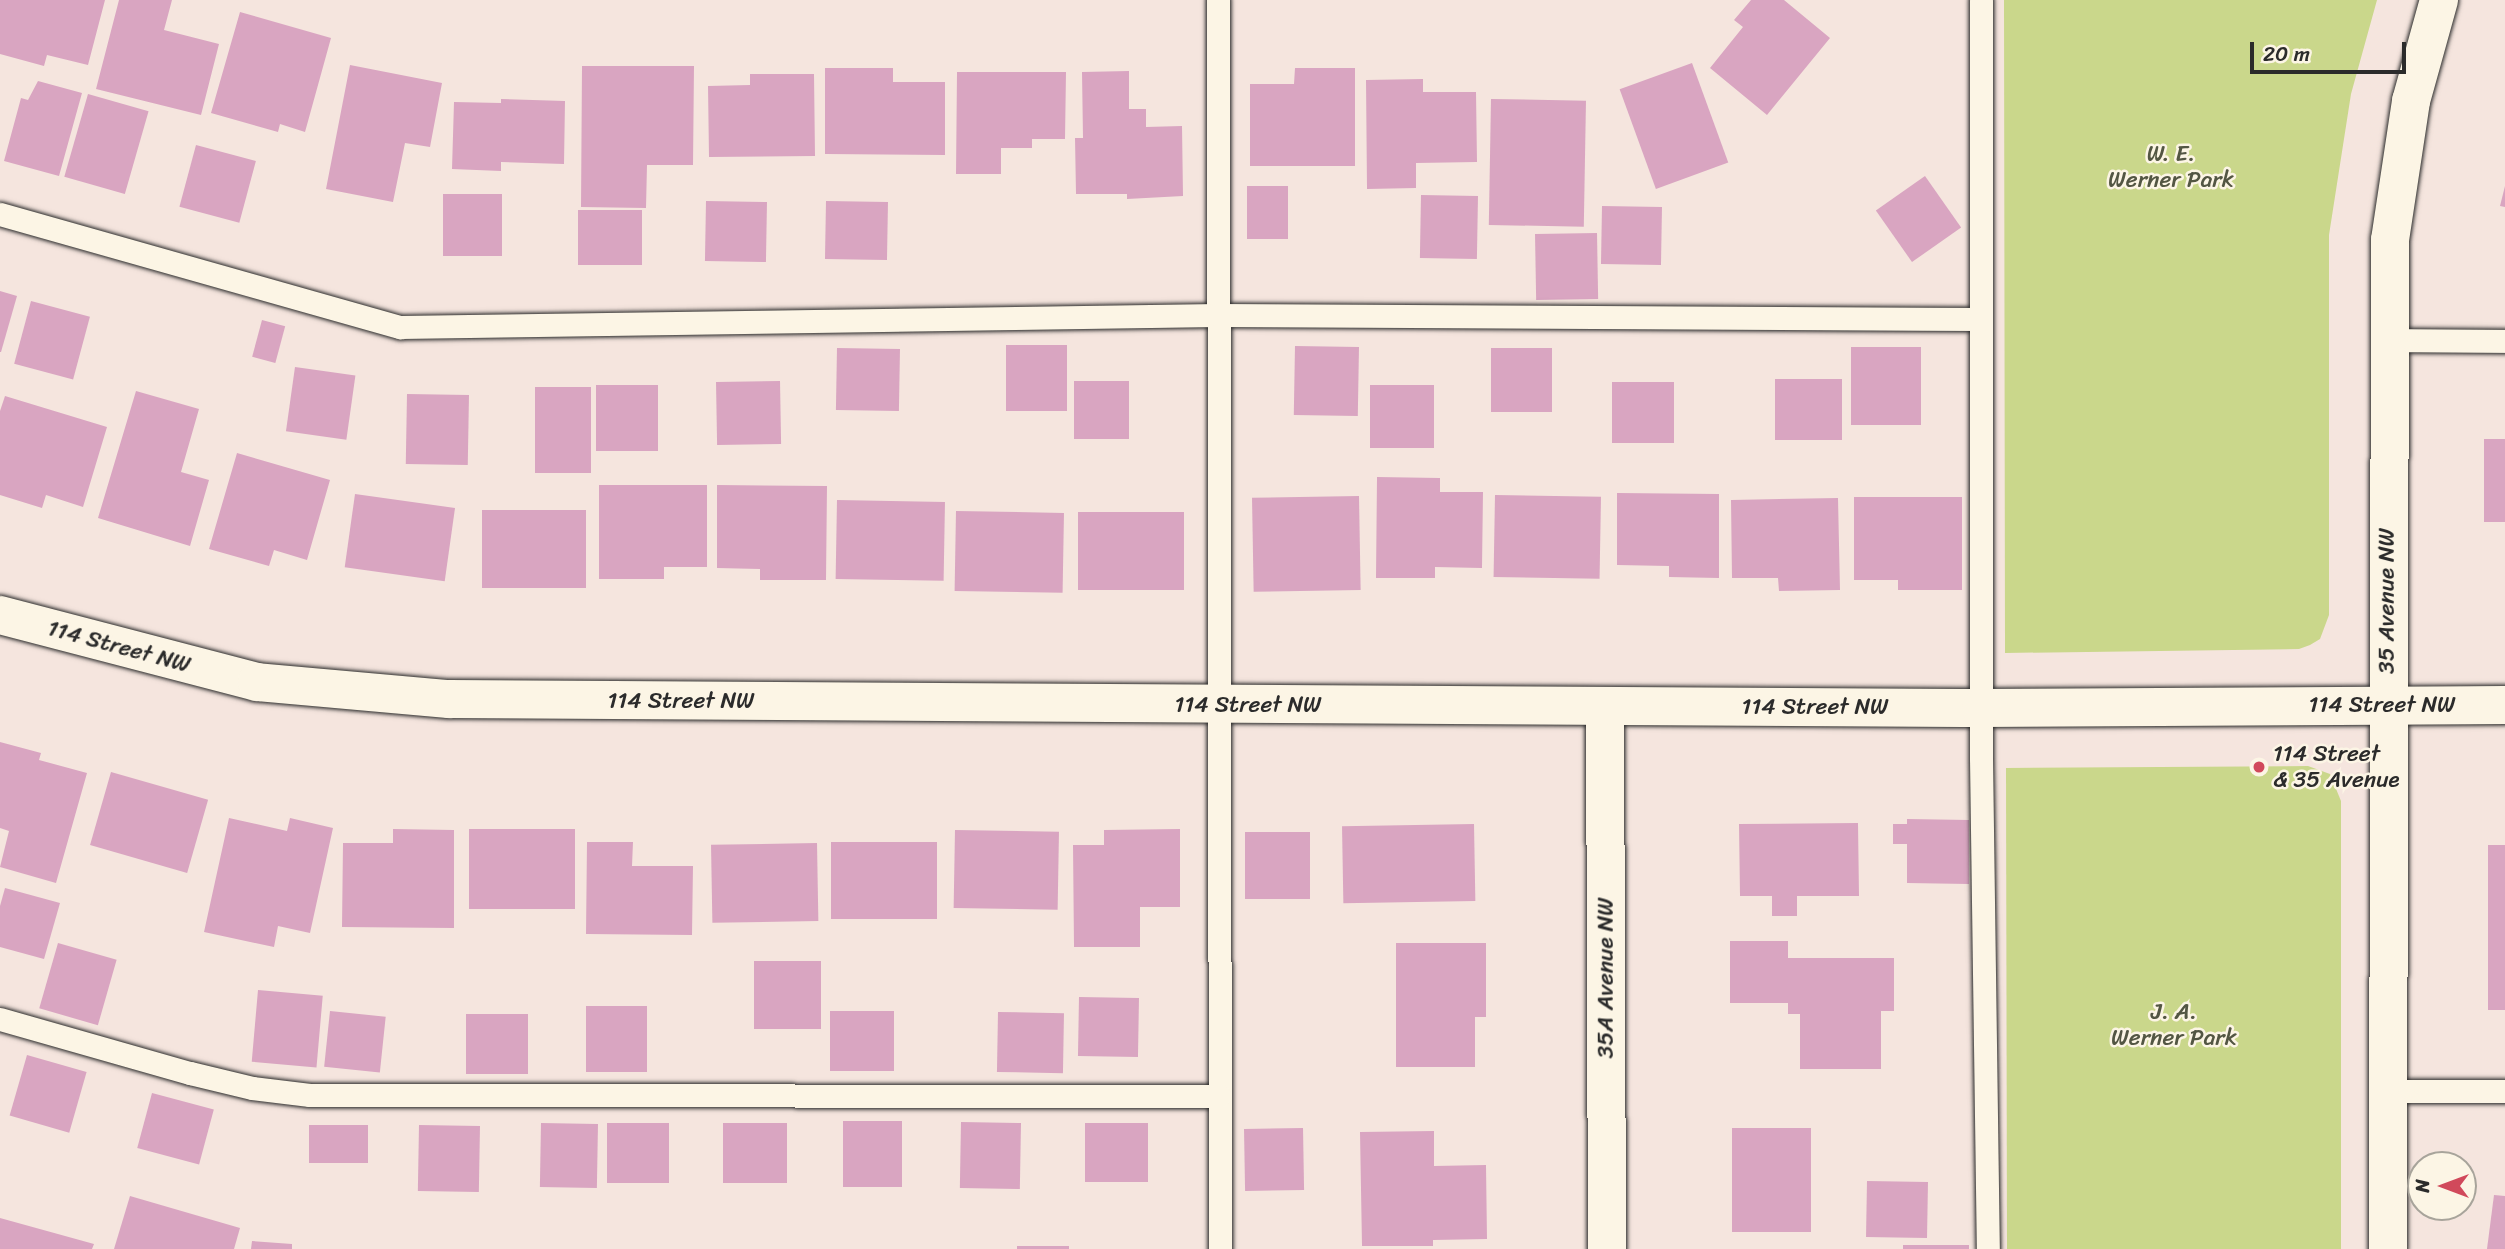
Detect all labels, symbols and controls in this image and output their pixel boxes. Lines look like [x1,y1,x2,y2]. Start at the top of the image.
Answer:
scale bar [2253,28,2409,72]
text: 20 m [2263,35,2310,73]
park label: W. E. Werner Park [2108,140,2234,194]
street label: 35 Avenue NW [2373,528,2401,674]
street label: 114 Street NW [44,615,194,679]
street label: 114 Street NW [608,687,754,715]
street label: 114 Street NW [1175,691,1321,719]
street label: 114 Street NW [2309,691,2455,719]
street label: 114 Street NW [1742,693,1888,721]
place label: 114 Street & 35 Avenue [2273,740,2400,794]
marker: 114 Street & 35 Avenue [2251,759,2267,775]
street label: 35A Avenue NW [1592,897,1620,1059]
park label: J. A. Werner Park [2111,998,2237,1052]
north arrow [2407,1151,2477,1221]
text: N [2406,1179,2439,1193]

